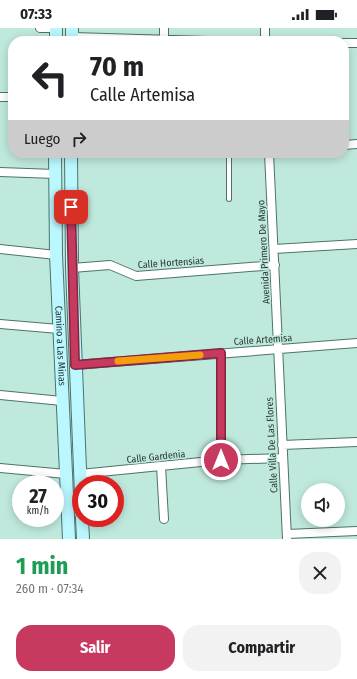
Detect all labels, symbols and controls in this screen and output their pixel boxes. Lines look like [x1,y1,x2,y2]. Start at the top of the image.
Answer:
text: 07:33 [20,5,52,23]
text: 70 m [90,50,144,83]
icon: left [24,52,76,104]
text: Calle Artemisa [90,84,195,106]
icon: right [68,128,90,150]
text: Luego [24,130,60,148]
pin [54,190,88,224]
icon: arrive [60,196,82,218]
street label: Avenida Primero De Mayo [255,200,273,304]
street label: Calle Hortensias [137,255,205,271]
street label: Camino a Las Minas [52,306,68,386]
street label: Calle Artemisa [233,332,293,348]
street label: Calle Villa De Las Flores [263,397,281,493]
position arrow [200,439,242,481]
street label: Calle Gardenia [126,448,186,466]
speed limit sign: 30 [72,475,124,527]
map controls [301,483,345,527]
button: sound [301,483,345,527]
text: 27 [29,484,47,508]
text: km/h [27,505,49,517]
text: 1 min [16,552,68,580]
button: close [299,552,341,594]
text: 260 m · 07:34 [16,581,84,596]
button: Salir [16,625,175,671]
button: Compartir [183,625,341,671]

